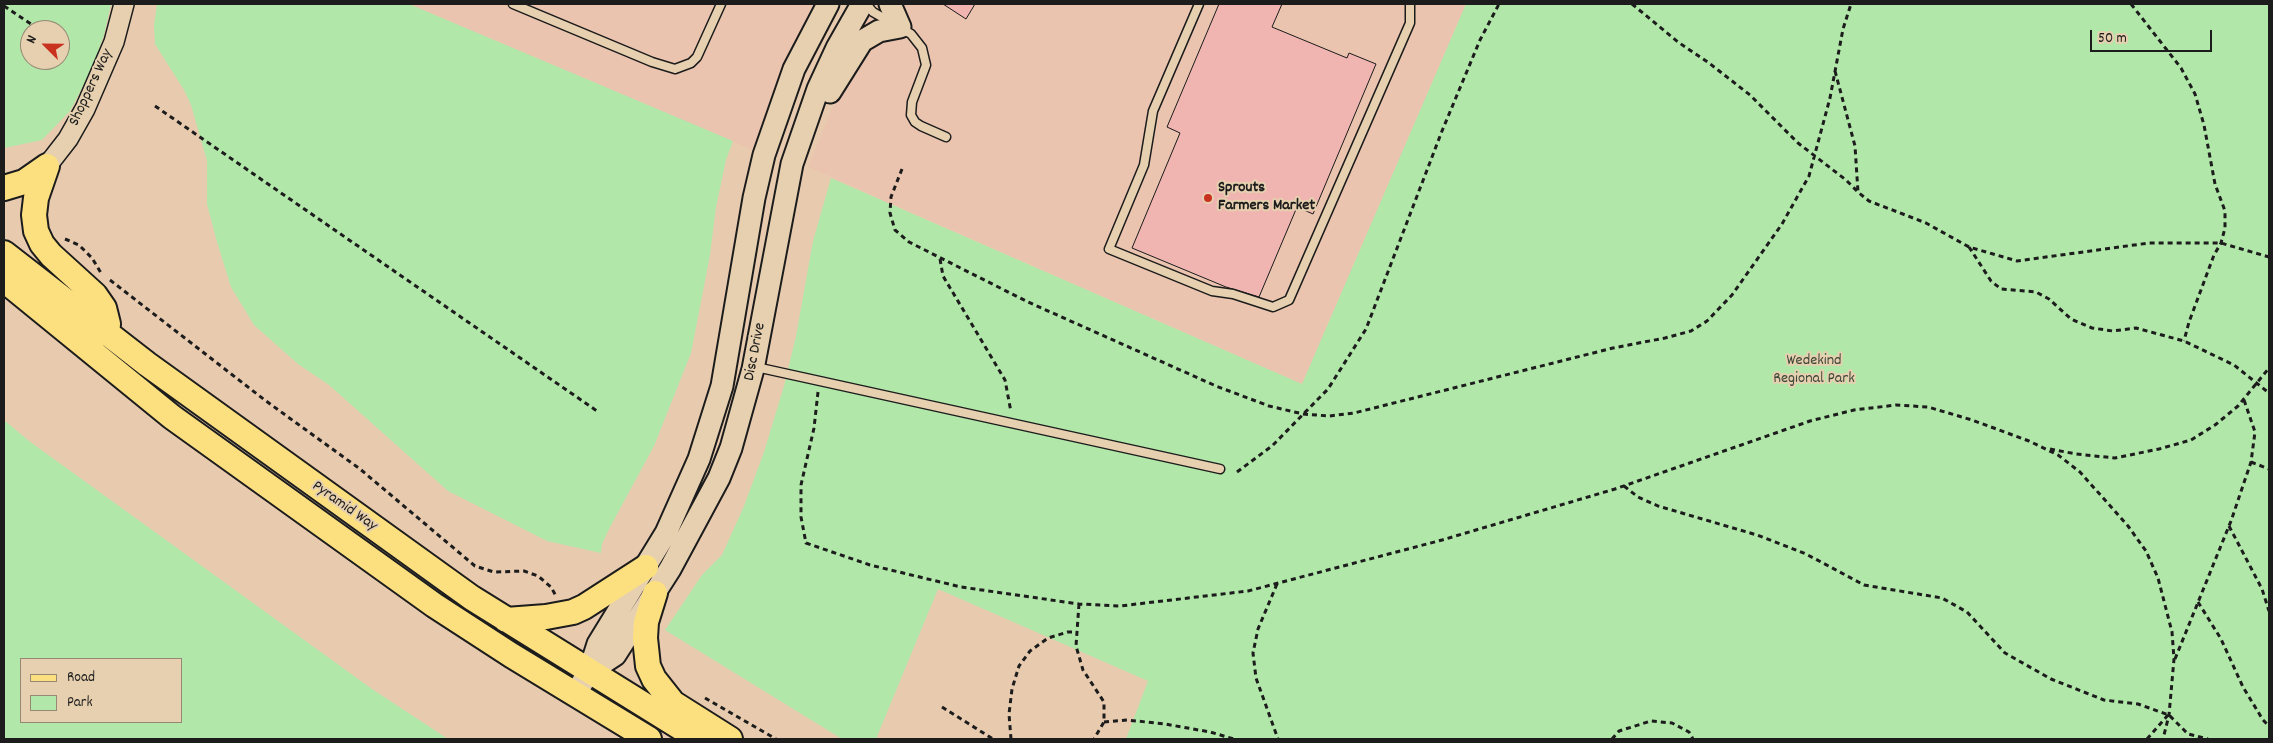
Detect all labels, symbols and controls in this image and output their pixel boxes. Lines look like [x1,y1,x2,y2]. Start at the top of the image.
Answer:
north arrow [20,20,70,70]
scale bar [2093,20,2216,52]
text: 50 m [2098,28,2127,50]
text: N [22,32,43,47]
street label: Shoppers Way [66,46,118,130]
place label: Sprouts Farmers Market [1218,179,1315,217]
marker: Sprouts Farmers Market [1202,192,1214,204]
street label: Disc Drive [741,321,771,383]
park label: Wedekind Regional Park [1773,352,1855,390]
street label: Pyramid Way [308,478,380,536]
legend [20,658,182,723]
text: Road [67,667,95,689]
text: Park [67,692,93,714]

